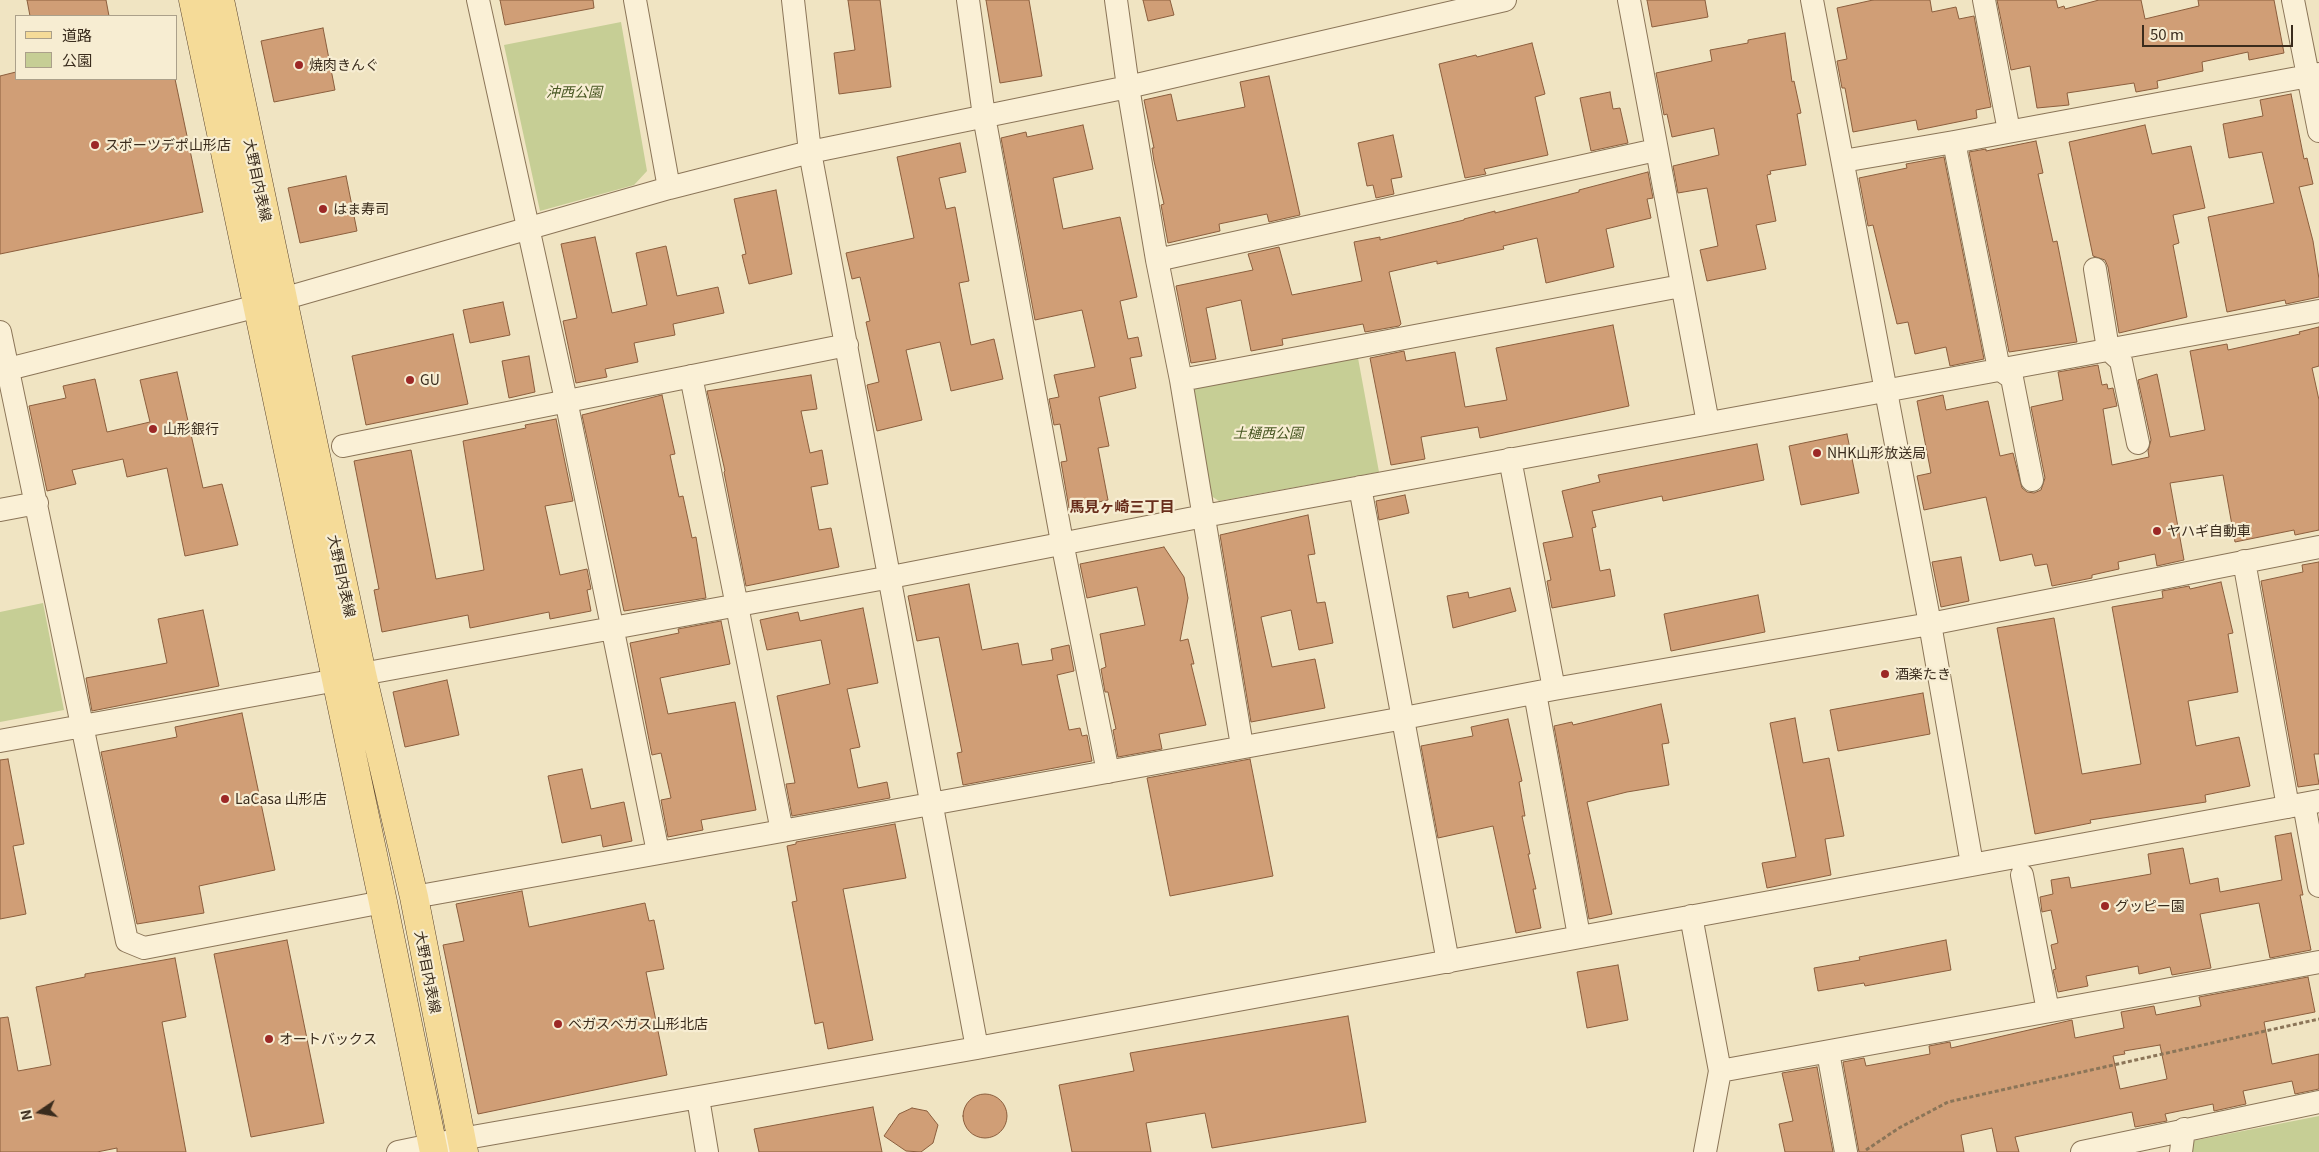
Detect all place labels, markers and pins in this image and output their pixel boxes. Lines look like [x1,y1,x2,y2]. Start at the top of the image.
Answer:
place label: 焼肉きんぐ [309,57,379,73]
marker: 焼肉きんぐ [293,59,305,71]
place label: スポーツデポ山形店 [105,137,231,153]
marker: スポーツデポ山形店 [89,139,101,151]
place label: はま寿司 [333,201,389,217]
marker: はま寿司 [317,203,329,215]
place label: GU [420,372,440,388]
marker: GU [404,374,416,386]
place label: 山形銀行 [163,421,219,437]
marker: 山形銀行 [147,423,159,435]
place label: NHK山形放送局 [1827,445,1926,461]
marker: NHK山形放送局 [1811,447,1823,459]
place label: ヤハギ自動車 [2167,523,2251,539]
marker: ヤハギ自動車 [2151,525,2163,537]
place label: 酒楽たき [1895,666,1951,682]
marker: 酒楽たき [1879,668,1891,680]
place label: LaCasa 山形店 [235,791,327,807]
marker: LaCasa 山形店 [219,793,231,805]
place label: グッピー園 [2115,898,2185,914]
marker: グッピー園 [2099,900,2111,912]
place label: ベガスベガス山形北店 [568,1016,708,1032]
marker: ベガスベガス山形北店 [552,1018,564,1030]
place label: オートバックス [279,1031,377,1047]
marker: オートバックス [263,1033,275,1045]

